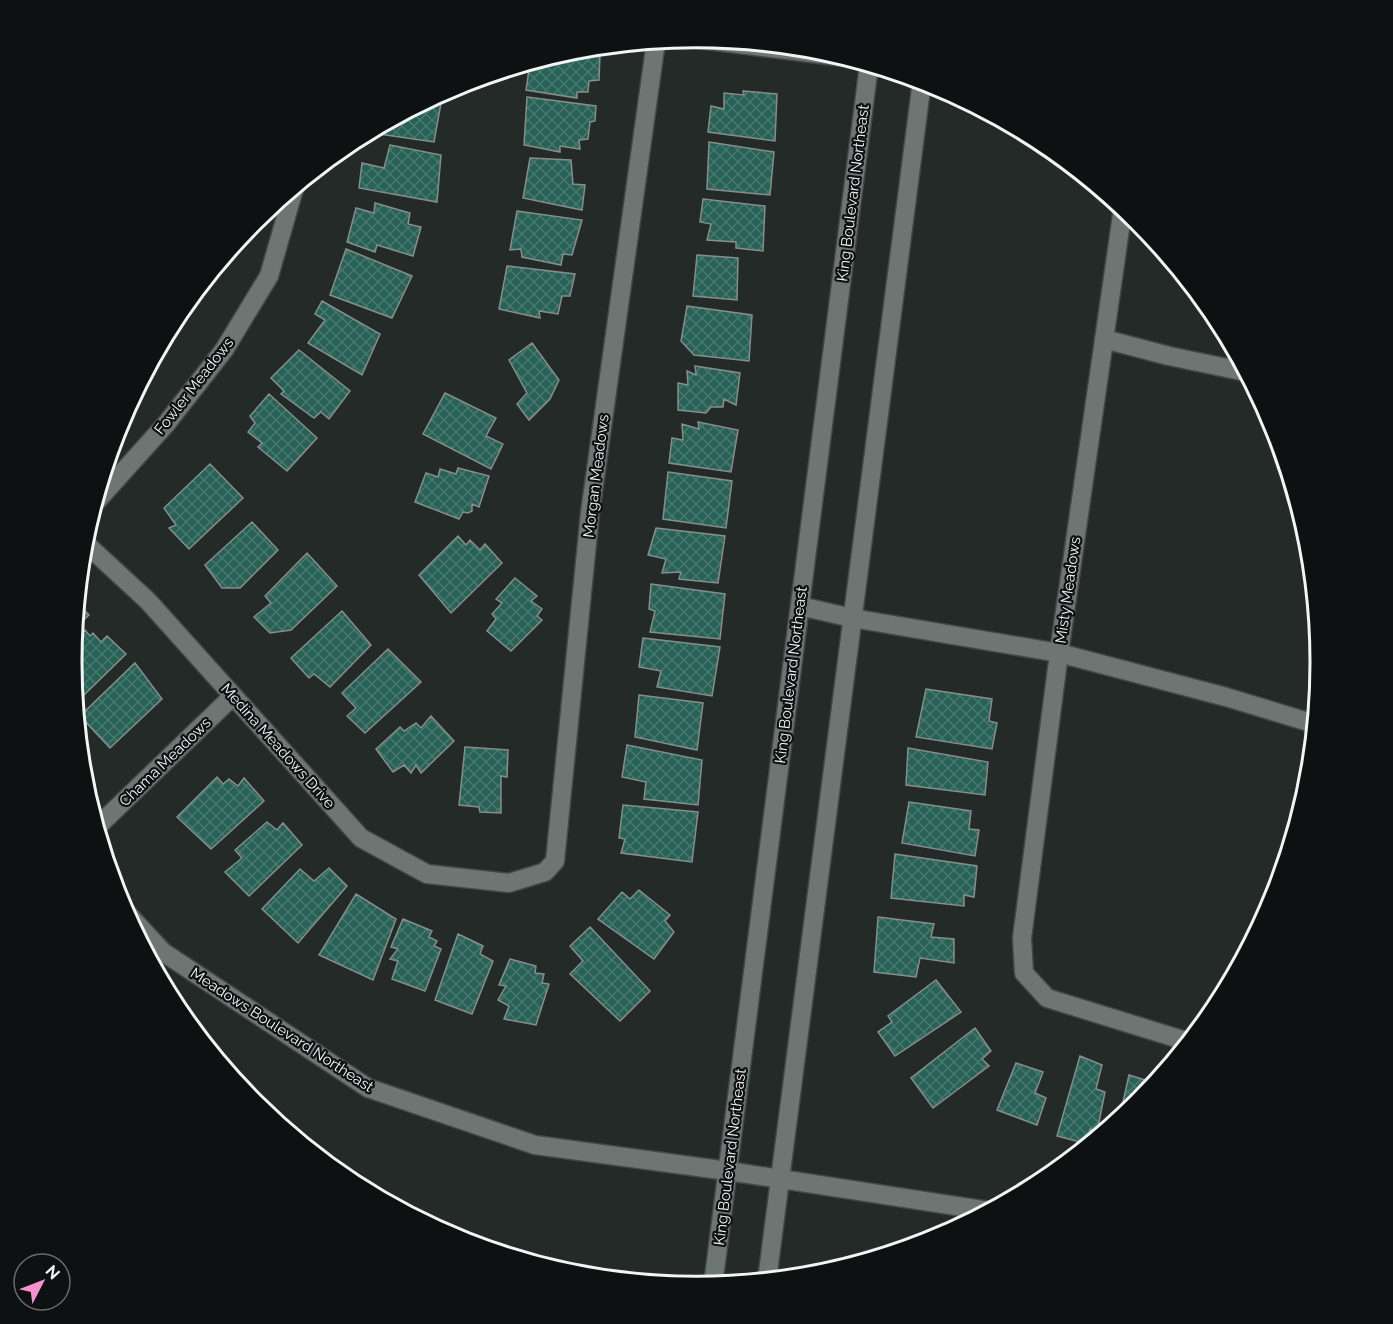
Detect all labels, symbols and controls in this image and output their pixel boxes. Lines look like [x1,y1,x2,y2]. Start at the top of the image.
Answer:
street label: King Boulevard Northeast [833,104,873,282]
street label: Fowler Meadows [151,334,237,438]
street label: Morgan Meadows [579,413,613,539]
street label: Misty Meadows [1052,536,1084,644]
street label: King Boulevard Northeast [771,586,811,764]
street label: Medina Meadows Drive [217,680,339,812]
street label: Chama Meadows [116,714,214,810]
street label: Meadows Boulevard Northeast [187,964,377,1096]
street label: King Boulevard Northeast [710,1068,750,1246]
north arrow [12,1252,72,1312]
text: N [42,1261,64,1283]

